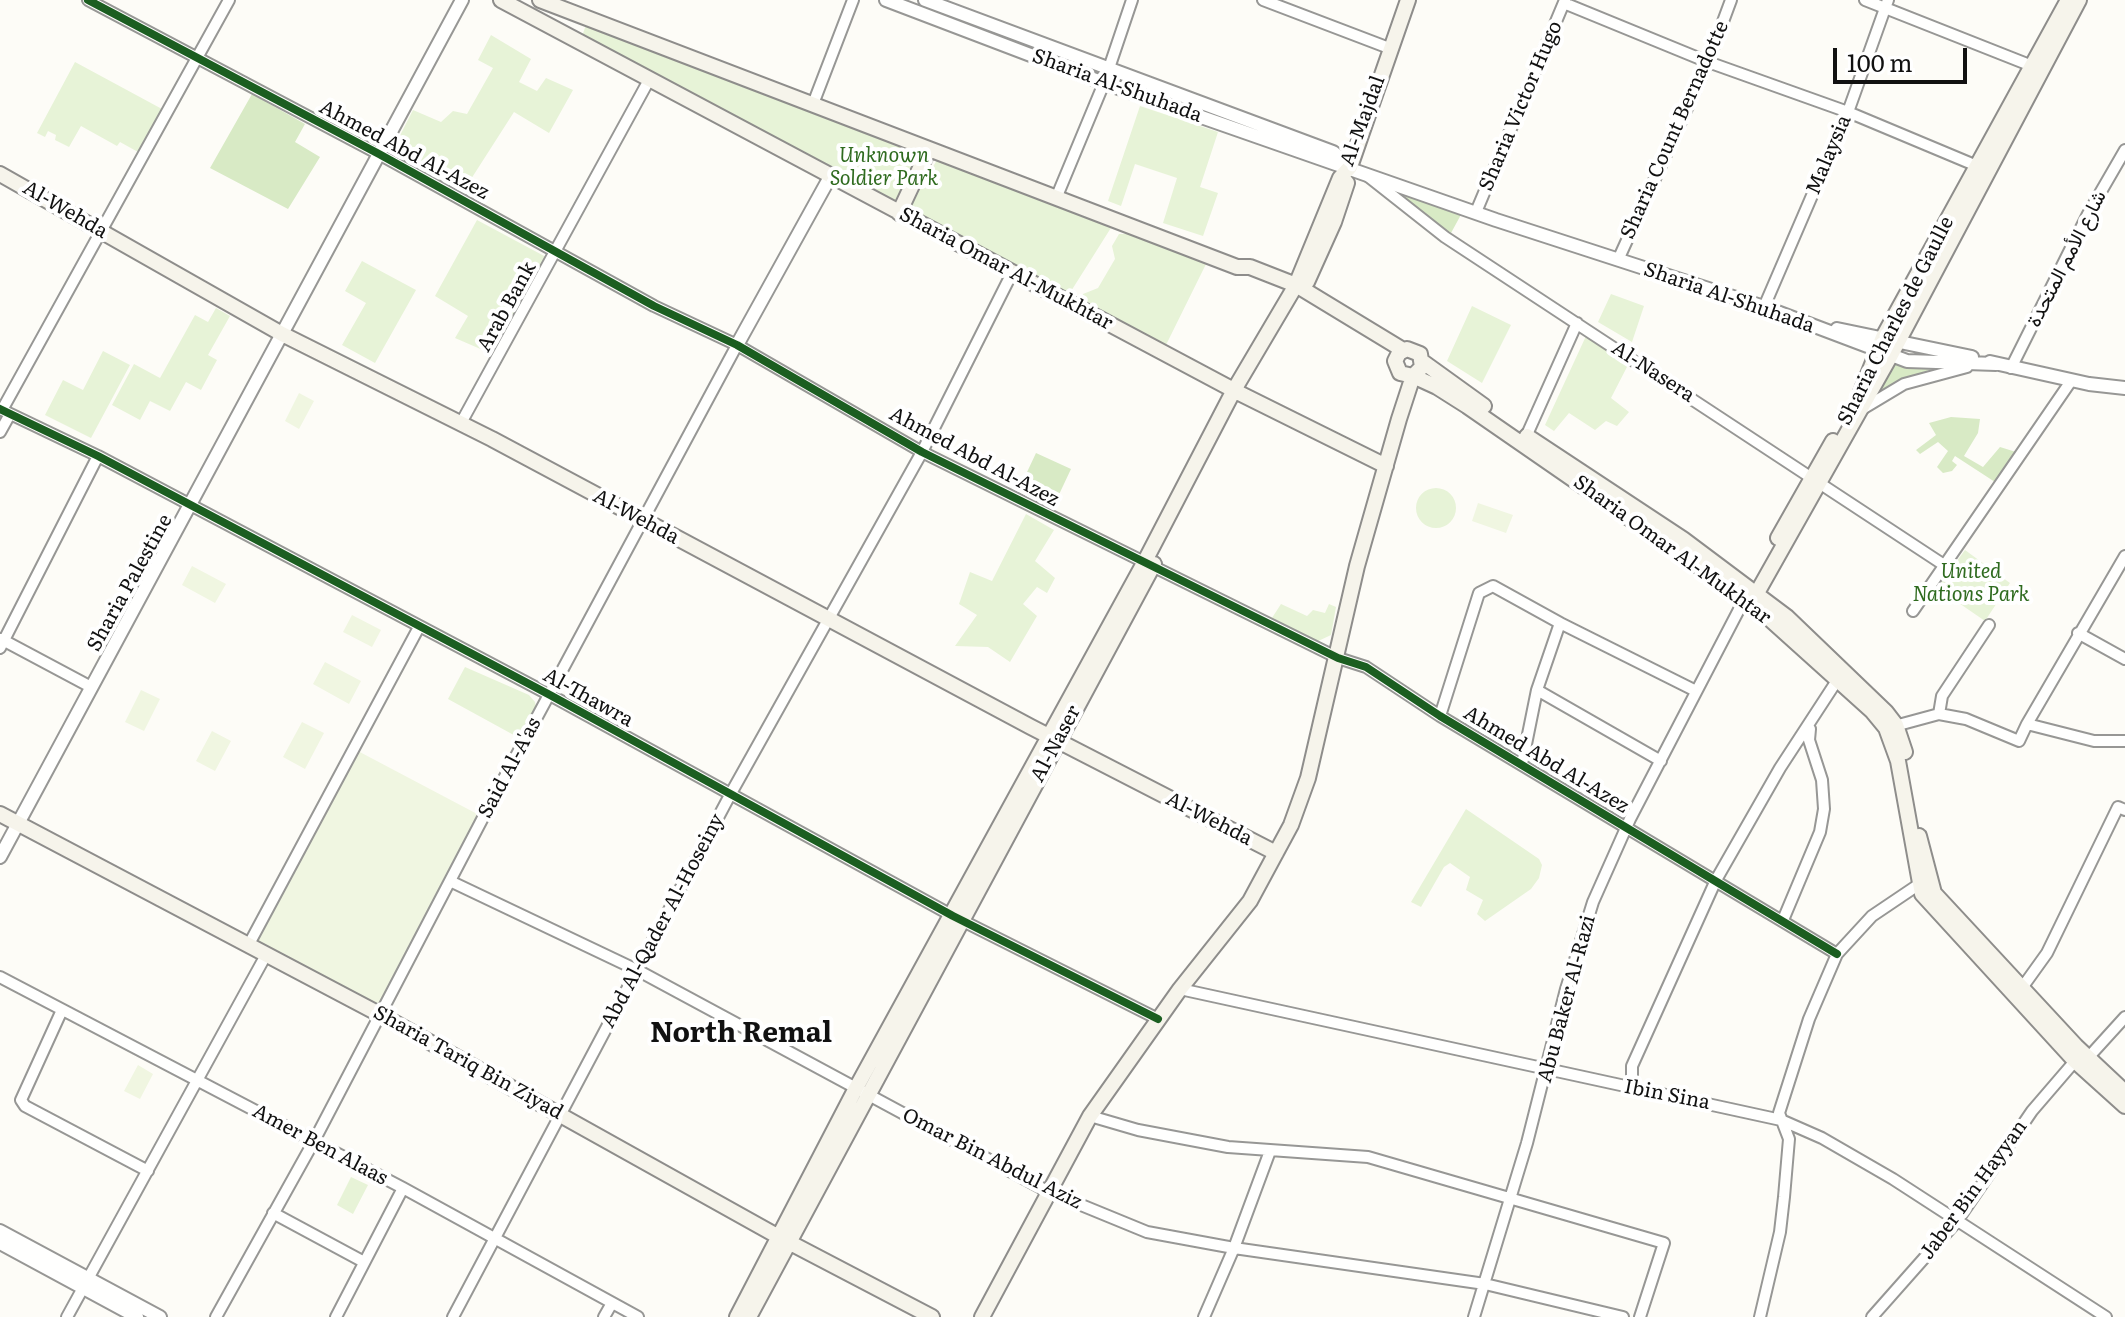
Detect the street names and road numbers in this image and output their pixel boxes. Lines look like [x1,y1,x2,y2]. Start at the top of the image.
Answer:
street label: Sharia Victor Hugo [1474,17,1568,195]
street label: Sharia Count Bernadotte [1616,17,1734,243]
street label: Sharia Al-Shuhada [1029,44,1205,128]
street label: Al-Majdal [1336,72,1390,170]
street label: Ahmed Abd Al-Azez [315,95,493,205]
street label: Malaysia [1801,112,1857,198]
street label: Al-Wehda [18,176,112,244]
street label: شارع الأمم المتحدة [2022,187,2112,331]
street label: Sharia Omar Al-Mukhtar [895,202,1117,336]
street label: Sharia Charles de Gaulle [1833,213,1959,429]
street label: Arab Bank [472,258,542,356]
street label: Sharia Al-Shuhada [1641,258,1817,338]
street label: Al-Nasera [1607,336,1699,408]
street label: Ahmed Abd Al-Azez [885,402,1063,512]
street label: Sharia Omar Al-Mukhtar [1569,470,1775,630]
street label: Al-Wehda [589,484,683,550]
street label: Sharia Palestine [82,510,178,656]
street label: Al-Thawra [539,663,637,733]
street label: Ahmed Abd Al-Azez [1459,701,1633,819]
street label: Al-Naser [1026,702,1086,786]
street label: Said Al-A'as [474,714,546,822]
street label: Al-Wehda [1162,787,1256,851]
street label: Abd Al-Qader Al-Hoseiny [596,810,730,1032]
street label: Abu Baker Al-Razi [1533,913,1601,1085]
street label: Sharia Tariq Bin Ziyad [369,1001,567,1125]
street label: Ibin Sina [1622,1075,1712,1115]
street label: Amer Ben Alaas [248,1099,392,1191]
street label: Omar Bin Abdul Aziz [898,1103,1086,1215]
street label: Jaber Bin Hayyan [1915,1116,2033,1264]

